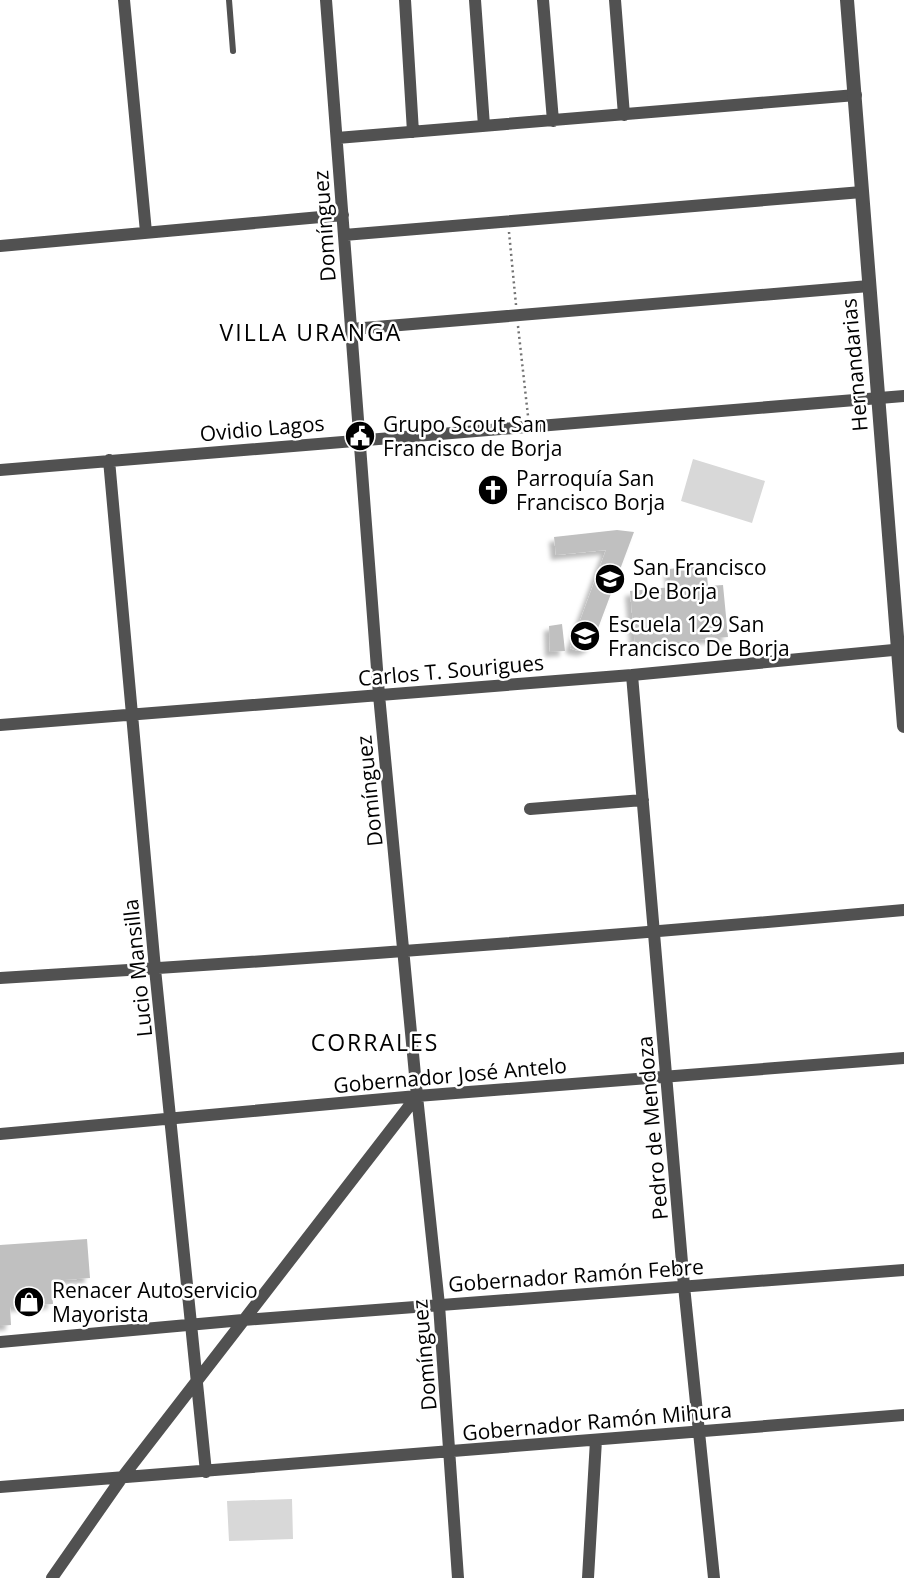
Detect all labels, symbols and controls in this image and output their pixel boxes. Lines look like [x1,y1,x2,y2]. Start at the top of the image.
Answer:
street label: Domínguez [306,169,342,283]
street label: Hernandarias [834,297,874,433]
district label: VILLA URANGA [220,316,402,348]
street label: Ovidio Lagos [198,409,326,447]
place label: Grupo Scout San Francisco de Borja [383,410,562,462]
public building icon: Grupo Scout San Francisco de Borja [343,419,377,453]
place label: Parroquía San Francisco Borja [516,464,665,516]
church icon: Parroquía San Francisco Borja [476,473,510,507]
place label: San Francisco De Borja [633,553,767,605]
school or university icon: San Francisco De Borja [593,562,627,596]
place label: Escuela 129 San Francisco De Borja [608,610,790,662]
school or university icon: Escuela 129 San Francisco De Borja [568,619,602,653]
street label: Carlos T. Sourigues [357,648,545,692]
street label: Domínguez [349,734,389,848]
street label: Lucio Mansilla [116,898,158,1038]
district label: CORRALES [311,1026,439,1058]
street label: Pedro de Mendoza [630,1035,674,1221]
street label: Gobernador José Antelo [332,1051,568,1099]
street label: Gobernador Ramón Febre [447,1252,705,1298]
place label: Renacer Autoservicio Mayorista [52,1276,258,1328]
shop icon: Renacer Autoservicio Mayorista [12,1285,46,1319]
street label: Domínguez [405,1298,443,1412]
street label: Gobernador Ramón Mihura [461,1395,733,1447]

